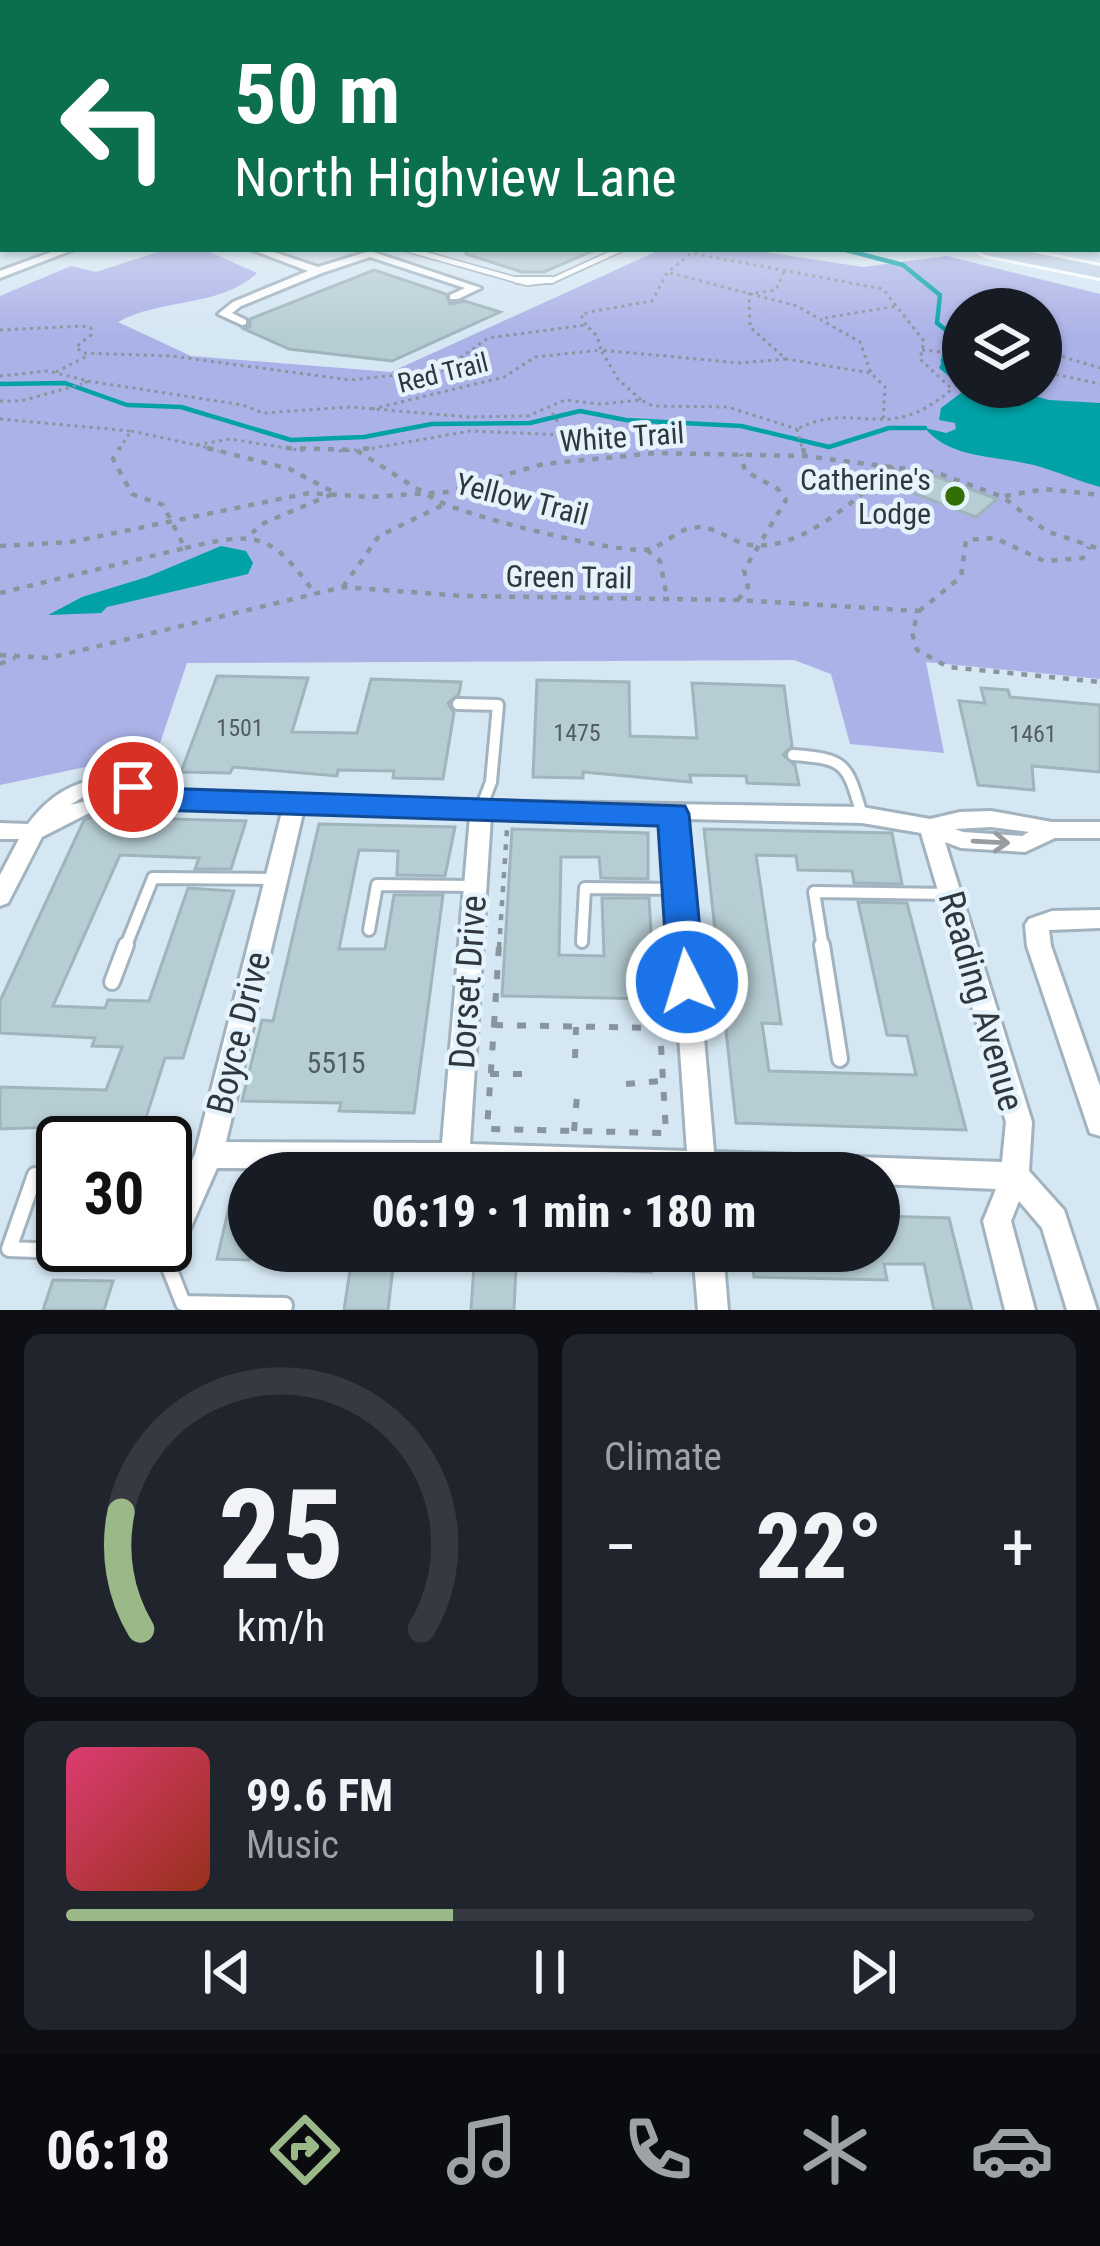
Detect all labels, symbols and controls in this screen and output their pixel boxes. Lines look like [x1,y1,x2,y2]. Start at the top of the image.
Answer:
text: 50 m [234,45,401,144]
icon: left [36,48,192,204]
text: North Highview Lane [234,146,677,209]
map controls [942,288,1062,408]
button: layers [942,288,1062,408]
street label: Red Trail [394,346,492,400]
street label: White Trail [559,415,685,459]
place label: Catherine's Lodge [800,462,931,531]
street label: Yellow Trail [452,466,592,532]
marker: Catherine's Lodge [942,483,968,509]
street label: Green Trail [505,558,633,596]
house number: 1501 [216,714,264,742]
house number: 1475 [553,719,601,747]
house number: 1461 [1009,720,1057,748]
pin [82,736,184,838]
icon: arrive [100,754,166,820]
one-way arrow [971,831,1010,854]
street label: Reading Avenue [930,886,1032,1116]
street label: Dorset Drive [441,894,495,1070]
position arrow [624,919,750,1045]
street label: Boyce Drive [199,947,279,1119]
house number: 5515 [306,1045,366,1080]
speed limit sign: 30 [36,1116,192,1272]
text: 06:19 · 1 min · 180 m [372,1185,756,1238]
text: Climate [604,1434,722,1480]
text: 25 [218,1462,344,1608]
text: 22° [756,1495,883,1600]
text: − [604,1509,637,1586]
text: + [1001,1509,1034,1586]
text: km/h [237,1600,325,1650]
text: 99.6 FM [246,1769,393,1822]
text: Music [246,1822,339,1868]
icon: previous [194,1939,260,2005]
icon: pause [517,1939,583,2005]
icon: next [840,1939,906,2005]
icon: directions [263,2108,347,2192]
icon: music [440,2108,524,2192]
icon: phone [616,2108,700,2192]
icon: climate [793,2108,877,2192]
icon: car [970,2108,1054,2192]
text: 06:18 [46,2119,170,2182]

